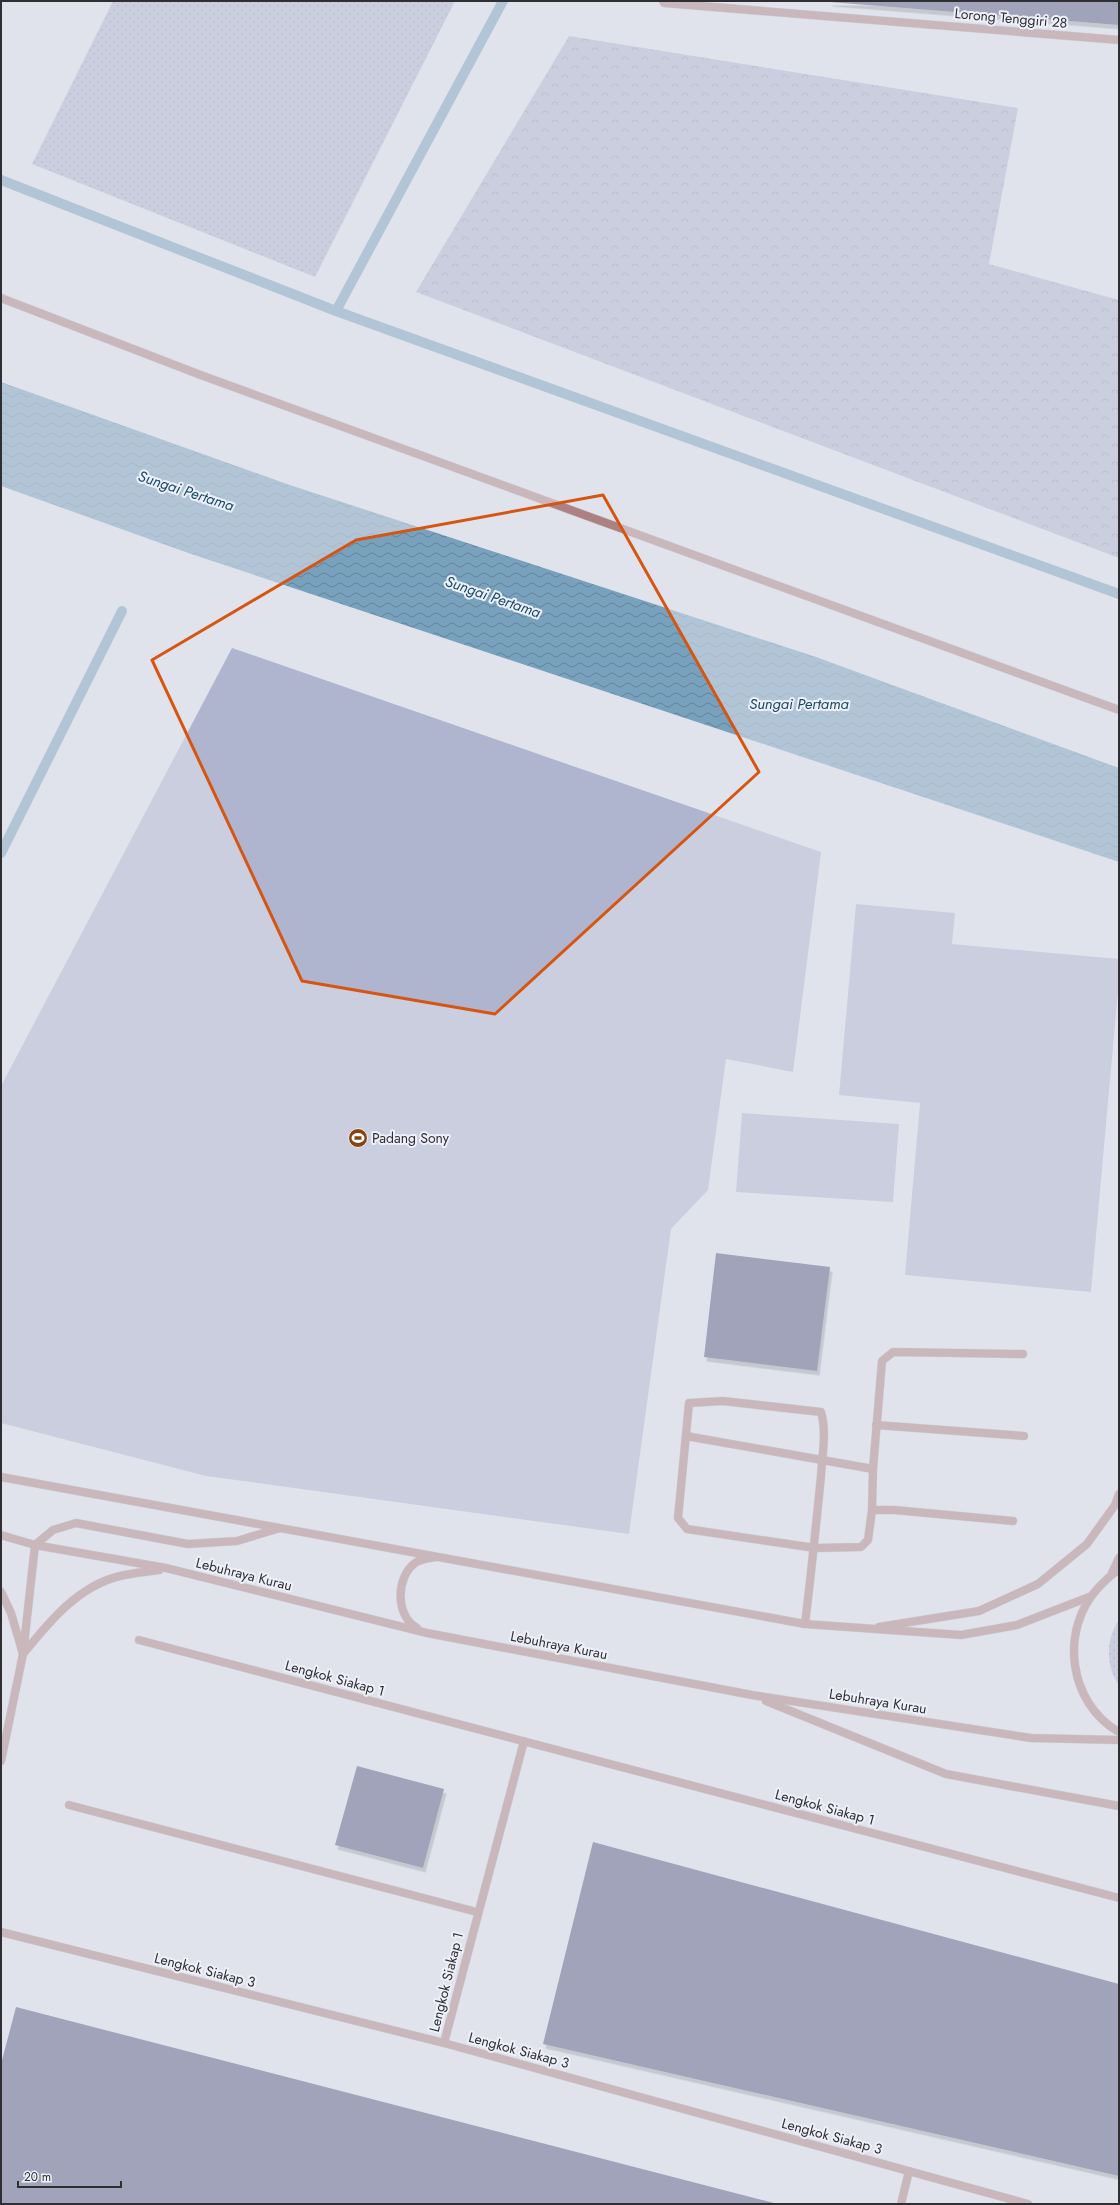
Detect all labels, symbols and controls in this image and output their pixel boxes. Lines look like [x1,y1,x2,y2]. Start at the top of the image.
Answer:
street label: Lorong Tenggiri 28 [954,3,1068,33]
water label: Sungai Pertama [135,465,237,517]
water label: Sungai Pertama [442,570,544,624]
water label: Sungai Pertama [749,693,850,715]
sports icon: Padang Sony [347,1127,369,1149]
place label: Padang Sony [372,1128,450,1148]
street label: Lebuhraya Kurau [194,1552,294,1596]
street label: Lebuhraya Kurau [509,1626,609,1664]
street label: Lengkok Siakap 1 [283,1655,387,1701]
street label: Lebuhraya Kurau [828,1683,928,1719]
street label: Lengkok Siakap 1 [773,1784,877,1830]
street label: Lengkok Siakap 1 [424,1930,468,2034]
street label: Lengkok Siakap 3 [152,1948,258,1992]
street label: Lengkok Siakap 3 [466,2027,572,2073]
street label: Lengkok Siakap 3 [779,2113,885,2159]
scale bar [18,2163,121,2189]
text: 20 m [24,2168,51,2186]

